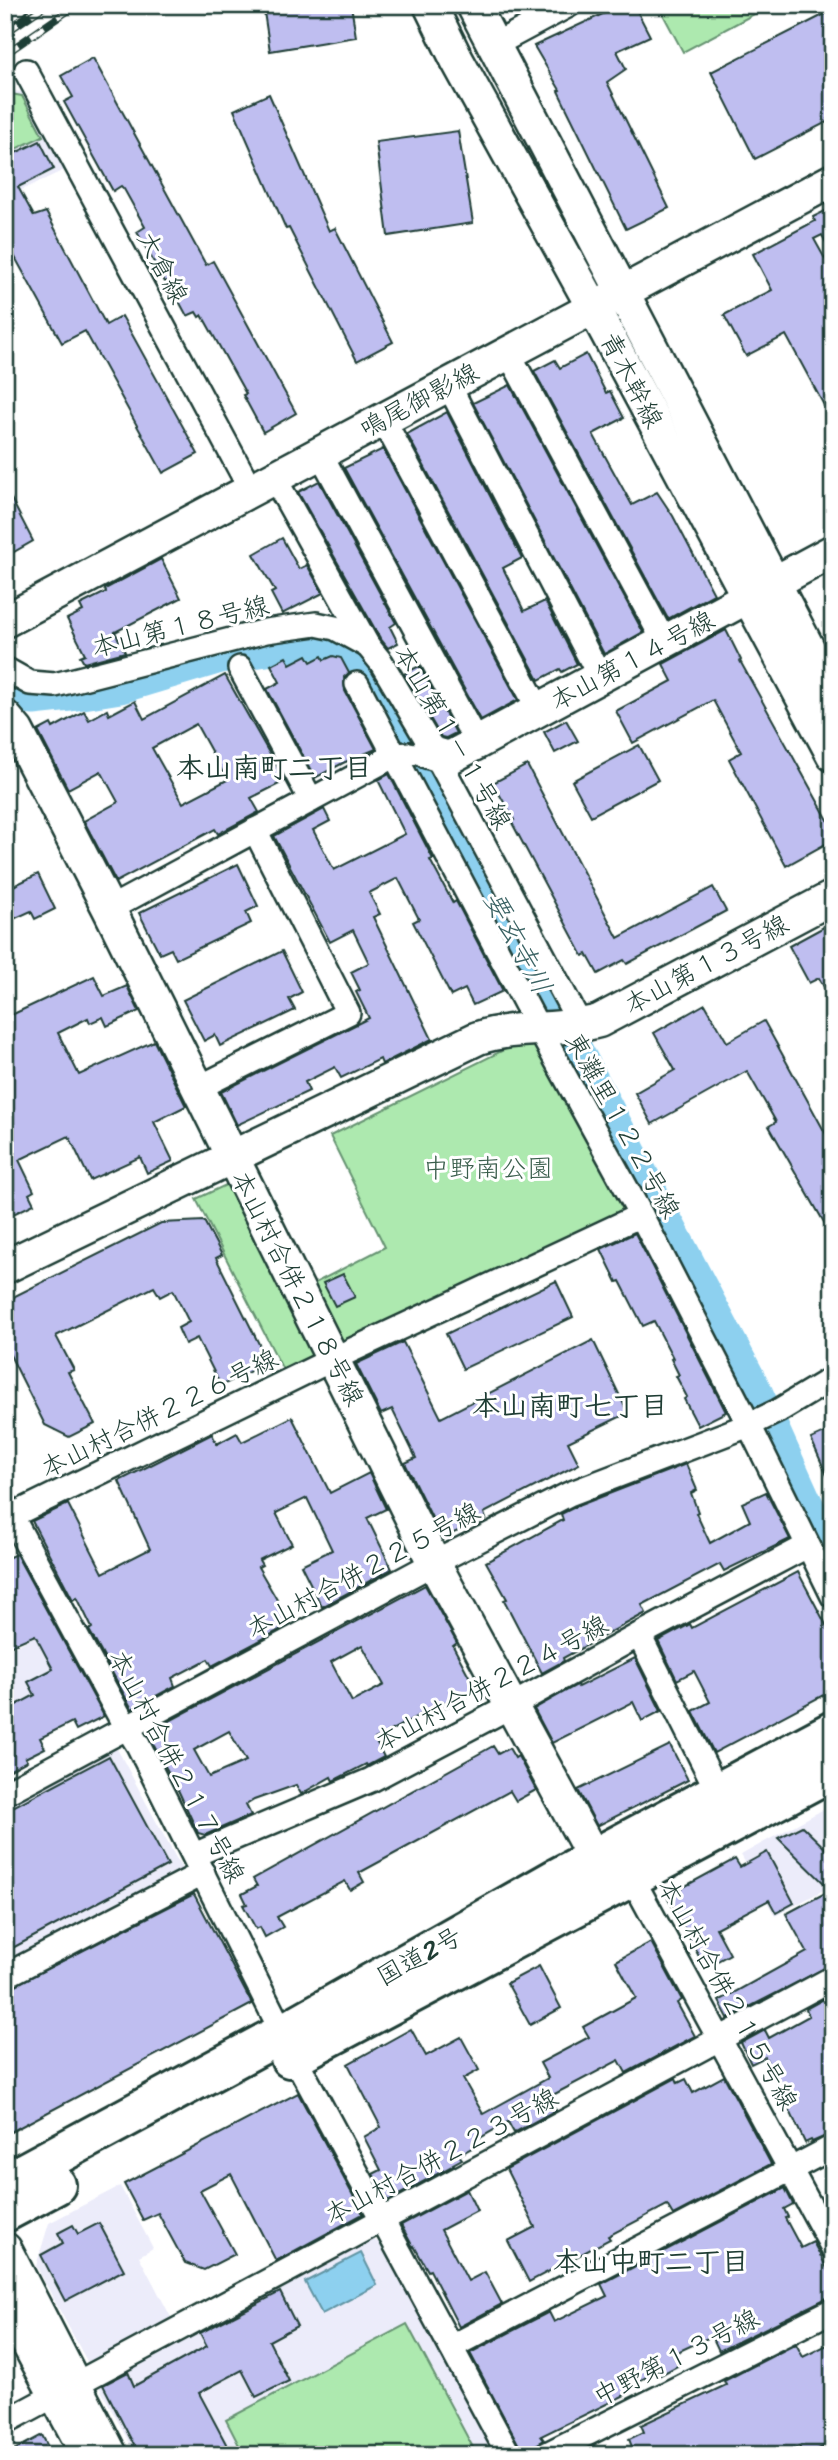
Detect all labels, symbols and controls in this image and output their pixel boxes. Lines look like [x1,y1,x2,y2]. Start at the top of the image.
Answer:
street label: 大倉線 [124,222,202,312]
street label: 青木幹線 [587,323,677,437]
street label: 鳴尾御影線 [351,349,487,451]
street label: 本山第１８号線 [86,582,274,670]
street label: 本山第１４号線 [541,597,723,723]
street label: 本山第１－１号線 [381,635,525,839]
district label: 本山南町二丁目 [176,743,372,792]
water label: 要玄寺川 [470,881,566,1003]
street label: 本山第１３号線 [615,901,797,1027]
street label: 東灘里１２２号線 [552,1023,694,1227]
park label: 中野南公園 [423,1145,553,1191]
street label: 本山村合併２１８号線 [218,1162,378,1414]
street label: 本山村合併２２６号線 [32,1335,286,1491]
district label: 本山南町七丁目 [472,1381,668,1430]
street label: 本山村合併２２５号線 [237,1489,489,1651]
street label: 本山村合併２２４号線 [365,1602,617,1764]
street label: 本山村合併２１７号線 [96,1640,258,1892]
street label: 本山村合併２１５号線 [645,1869,811,2119]
street label: 国道2号 [367,1913,471,1999]
street label: 本山村合併２２３号線 [315,2075,567,2237]
district label: 本山中町二丁目 [553,2237,749,2286]
street label: 中野第１３号線 [584,2295,768,2419]

